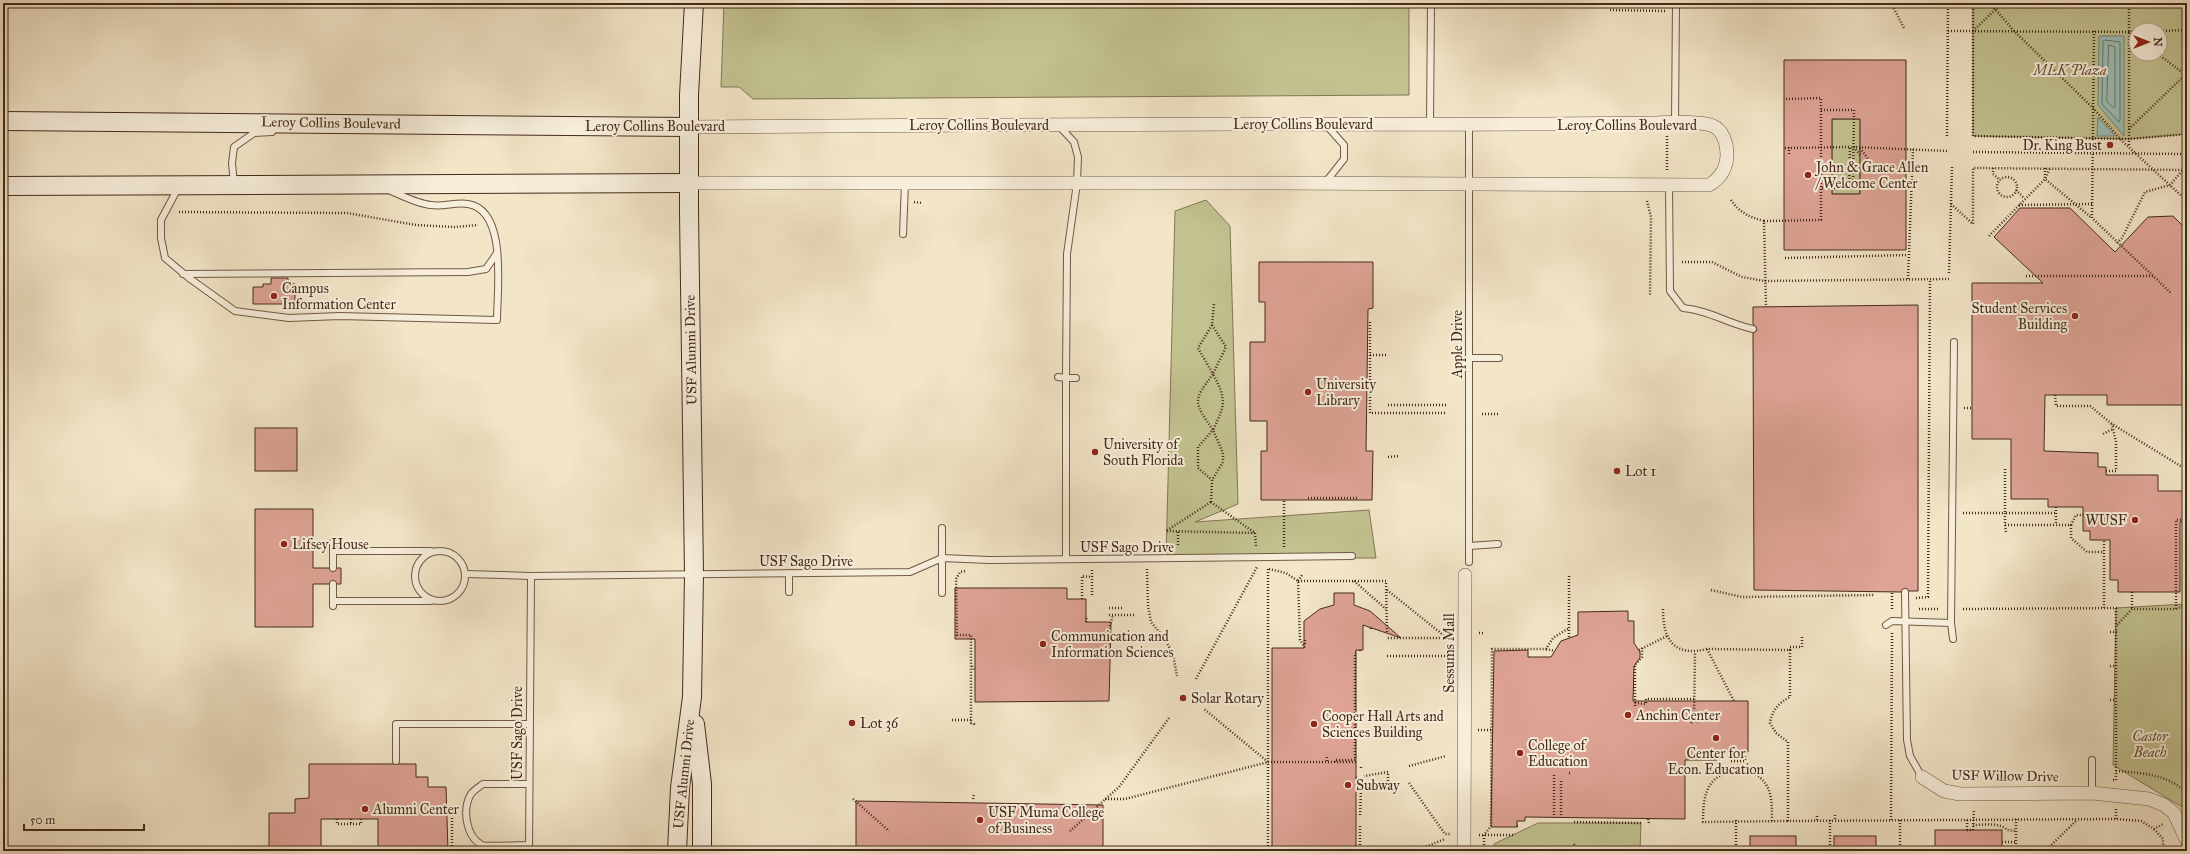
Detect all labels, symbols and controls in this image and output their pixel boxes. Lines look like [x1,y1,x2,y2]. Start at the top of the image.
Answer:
north arrow [2128,22,2168,62]
text: N [2151,37,2164,47]
park label: MLK Plaza [2031,62,2107,79]
street label: Leroy Collins Boulevard [261,113,401,133]
street label: Leroy Collins Boulevard [1233,116,1373,133]
street label: Leroy Collins Boulevard [909,117,1049,134]
street label: Leroy Collins Boulevard [1557,117,1697,134]
street label: Leroy Collins Boulevard [585,118,725,135]
place label: Dr. King Bust [2022,137,2102,154]
marker: Dr. King Bust [2105,140,2115,150]
place label: John & Grace Allen / Welcome Center [1814,159,1929,192]
marker: John & Grace Allen / Welcome Center [1803,170,1813,180]
place label: Campus Information Center [282,280,396,313]
marker: Campus Information Center [269,291,279,301]
street label: USF Alumni Drive [682,295,700,405]
place label: Student Services Building [1971,300,2067,333]
street label: Apple Drive [1449,310,1466,379]
marker: Student Services Building [2070,311,2080,321]
place label: University Library [1316,376,1376,409]
marker: University Library [1303,387,1313,397]
place label: University of South Florida [1103,436,1183,469]
marker: University of South Florida [1090,447,1100,457]
place label: Lot 1 [1625,463,1656,480]
marker: Lot 1 [1612,466,1622,476]
place label: WUSF [2086,512,2127,529]
marker: WUSF [2130,515,2140,525]
place label: Lifsey House [292,536,369,553]
marker: Lifsey House [279,539,289,549]
street label: USF Sago Drive [1080,539,1174,556]
street label: USF Sago Drive [759,553,853,570]
street label: Sessums Mall [1441,613,1458,693]
place label: Communication and Information Sciences [1051,628,1174,661]
marker: Communication and Information Sciences [1038,639,1048,649]
street label: USF Sago Drive [509,686,526,780]
place label: Solar Rotary [1191,690,1264,707]
marker: Solar Rotary [1178,693,1188,703]
place label: Anchin Center [1635,707,1721,724]
place label: Cooper Hall Arts and Sciences Building [1322,708,1444,741]
marker: Anchin Center [1623,710,1633,720]
place label: Lot 36 [860,715,899,732]
street label: USF Alumni Drive [670,718,698,830]
marker: Lot 36 [847,718,857,728]
marker: Cooper Hall Arts and Sciences Building [1309,719,1319,729]
park label: Castor Beach [2132,728,2169,761]
marker: Center for Econ. Education [1711,733,1721,743]
place label: College of Education [1528,737,1588,770]
place label: Center for Econ. Education [1668,745,1765,778]
marker: College of Education [1515,748,1525,758]
street label: USF Willow Drive [1951,767,2059,785]
place label: Subway [1356,777,1400,794]
marker: Subway [1343,780,1353,790]
place label: Alumni Center [372,801,459,818]
marker: Alumni Center [360,804,370,814]
place label: USF Muma College of Business [988,804,1104,837]
scale bar [24,806,144,832]
text: 50 m [30,813,55,827]
marker: USF Muma College of Business [975,815,985,825]

